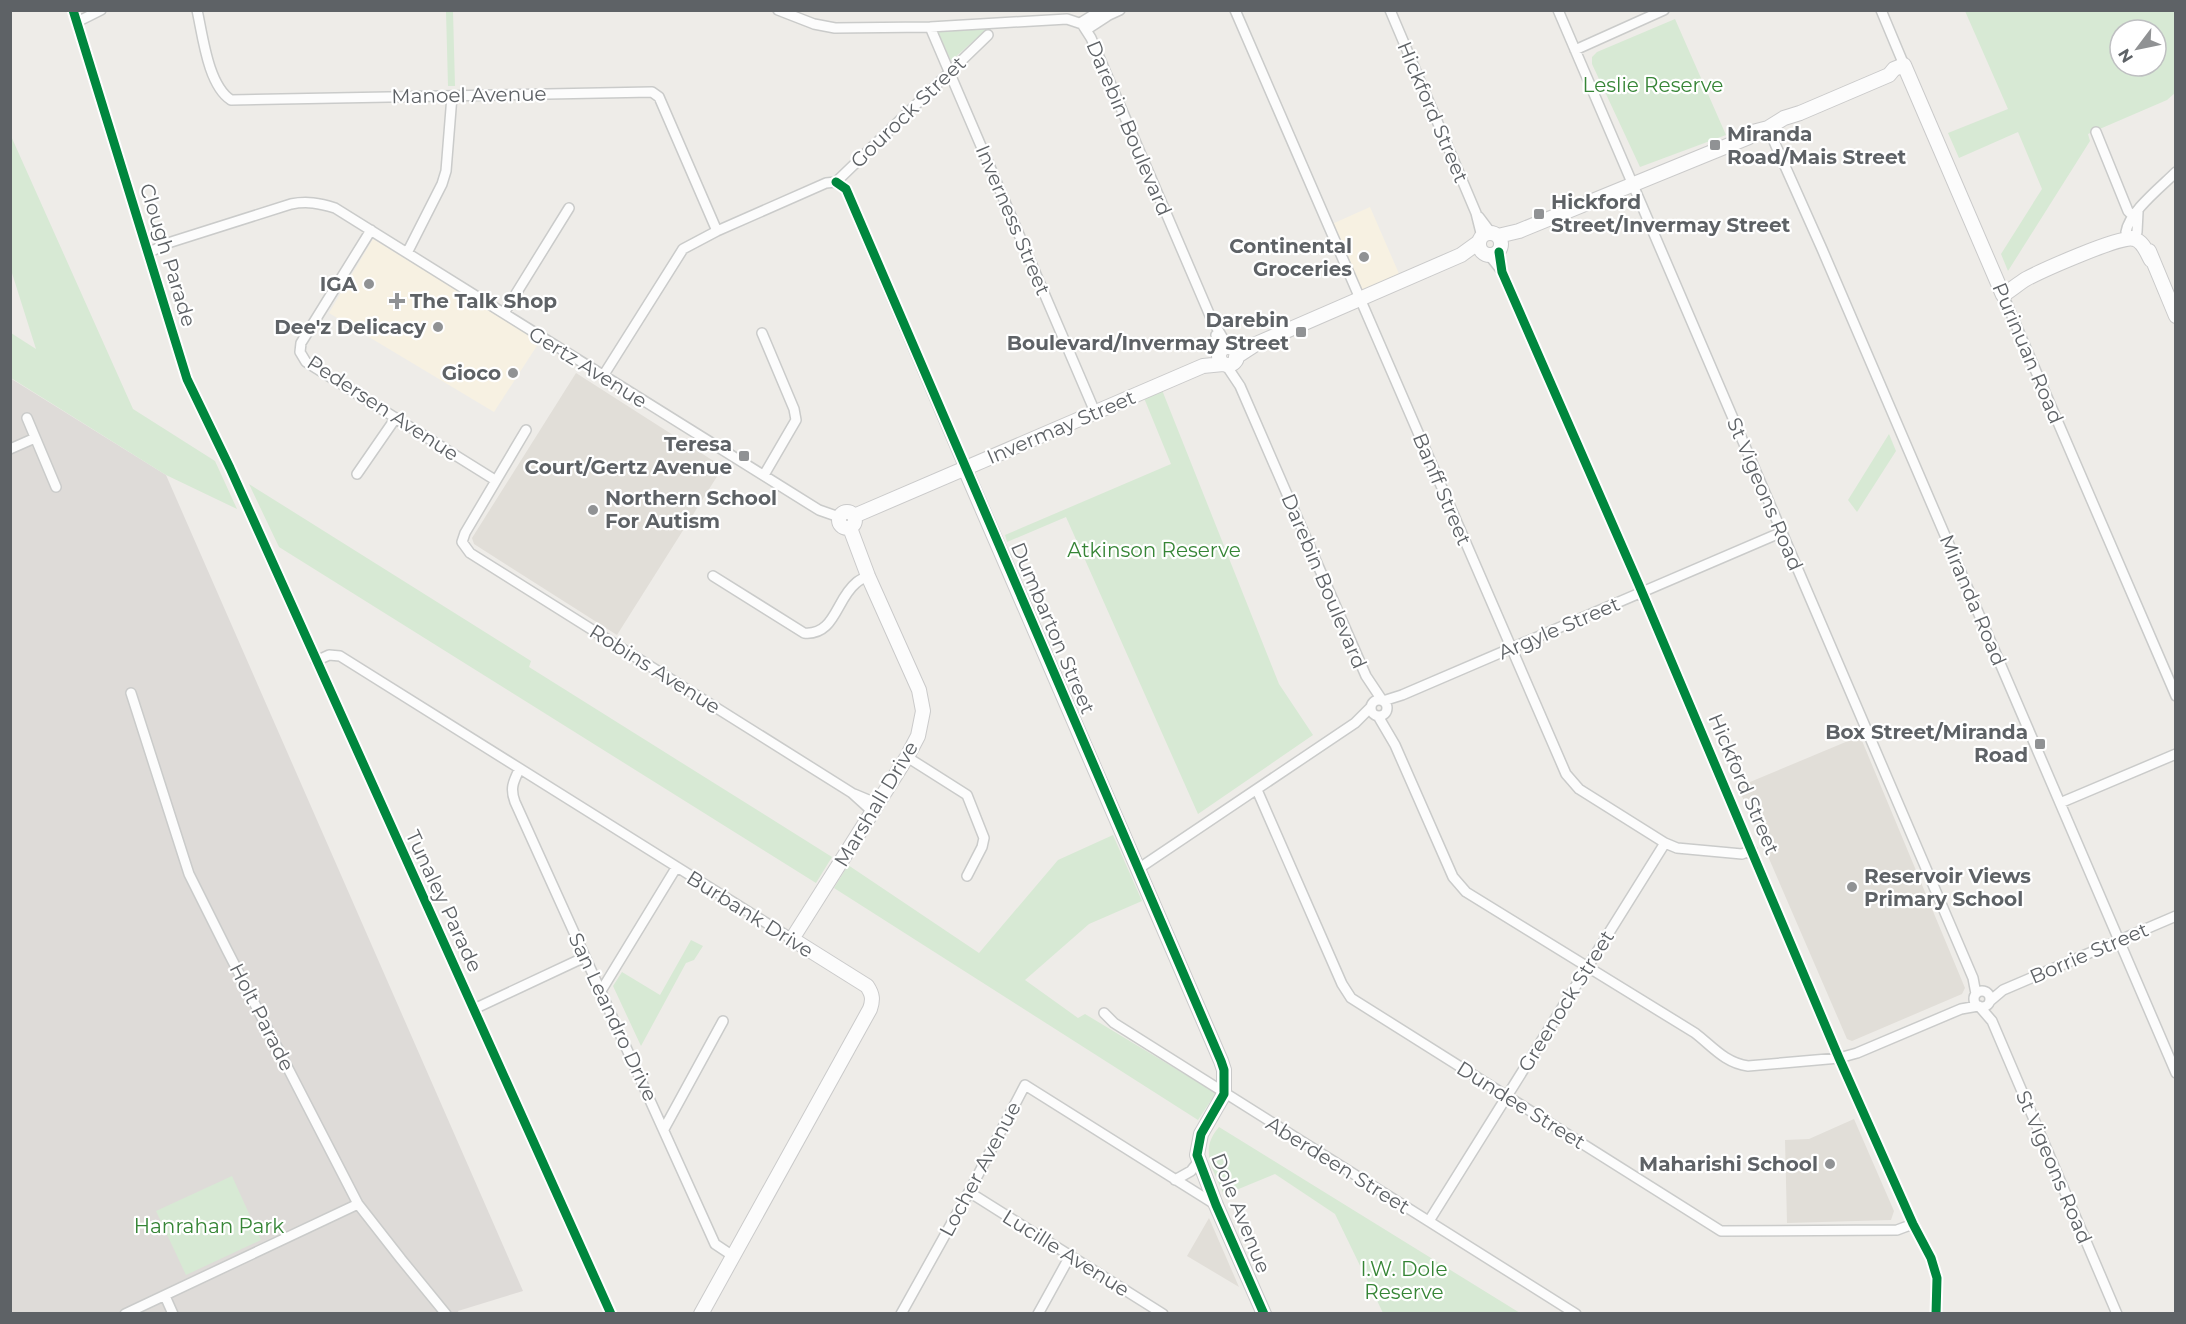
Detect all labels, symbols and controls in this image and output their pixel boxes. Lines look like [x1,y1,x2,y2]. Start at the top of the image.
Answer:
north arrow [2108,18,2168,78]
street label: Darebin Boulevard [1081,37,1177,219]
street label: Hickford Street [1392,38,1474,186]
text: N [2114,45,2137,66]
street label: Gourock Street [846,51,970,173]
park label: Leslie Reserve [1583,73,1723,97]
street label: Manoel Avenue [391,82,547,108]
place label: Miranda Road/Mais Street [1727,122,1907,169]
marker: Miranda Road/Mais Street [1708,138,1722,152]
street label: Inverness Street [971,141,1055,299]
street label: Clough Parade [135,180,201,330]
place label: Hickford Street/Invermay Street [1551,190,1791,237]
marker: Hickford Street/Invermay Street [1532,207,1546,221]
place label: Continental Groceries [1229,234,1352,281]
marker: Continental Groceries [1357,250,1371,264]
place label: IGA [320,272,358,296]
marker: IGA [362,277,376,291]
street label: Purinuan Road [1987,279,2069,427]
place label: The Talk Shop [410,289,557,313]
marker: The Talk Shop [388,292,406,310]
place label: Darebin Boulevard/Invermay Street [1007,308,1289,355]
place label: Dee'z Delicacy [274,315,427,339]
marker: Dee'z Delicacy [431,320,445,334]
street label: Gertz Avenue [524,321,652,413]
marker: Darebin Boulevard/Invermay Street [1294,325,1308,339]
street label: Pedersen Avenue [303,350,463,466]
place label: Gioco [442,361,501,385]
marker: Gioco [506,366,520,380]
street label: Invermay Street [983,385,1139,469]
street label: St Vigeons Road [1722,414,1808,574]
street label: Banff Street [1408,429,1476,549]
place label: Teresa Court/Gertz Avenue [525,432,732,479]
marker: Teresa Court/Gertz Avenue [737,449,751,463]
place label: Northern School For Autism [605,486,777,533]
street label: Darebin Boulevard [1276,490,1372,672]
marker: Northern School For Autism [586,503,600,517]
street label: Miranda Road [1935,531,2011,669]
street label: Dumbarton Street [1006,538,1100,718]
park label: Atkinson Reserve [1067,538,1241,562]
street label: Argyle Street [1495,592,1623,664]
street label: Robins Avenue [585,619,725,719]
street label: Hickford Street [1703,710,1785,858]
place label: Box Street/Miranda Road [1825,720,2028,767]
street label: Marshall Drive [829,737,923,871]
marker: Box Street/Miranda Road [2033,737,2047,751]
street label: Tunaley Parade [401,826,487,976]
place label: Reservoir Views Primary School [1864,864,2031,911]
street label: Burbank Drive [682,865,818,963]
marker: Reservoir Views Primary School [1845,880,1859,894]
street label: Borrie Street [2026,917,2152,989]
street label: Greenock Street [1513,926,1619,1076]
street label: San Leandro Drive [563,929,663,1105]
street label: Holt Parade [225,959,299,1075]
street label: Dundee Street [1452,1056,1590,1154]
street label: St Vigeons Road [2011,1087,2097,1247]
street label: Locher Avenue [934,1097,1026,1241]
street label: Aberdeen Street [1262,1111,1414,1219]
street label: Dole Avenue [1206,1150,1276,1276]
place label: Maharishi School [1639,1152,1818,1176]
marker: Maharishi School [1823,1157,1837,1171]
street label: Lucille Avenue [998,1204,1134,1302]
park label: Hanrahan Park [134,1214,284,1238]
park label: I.W. Dole Reserve [1360,1257,1448,1304]

